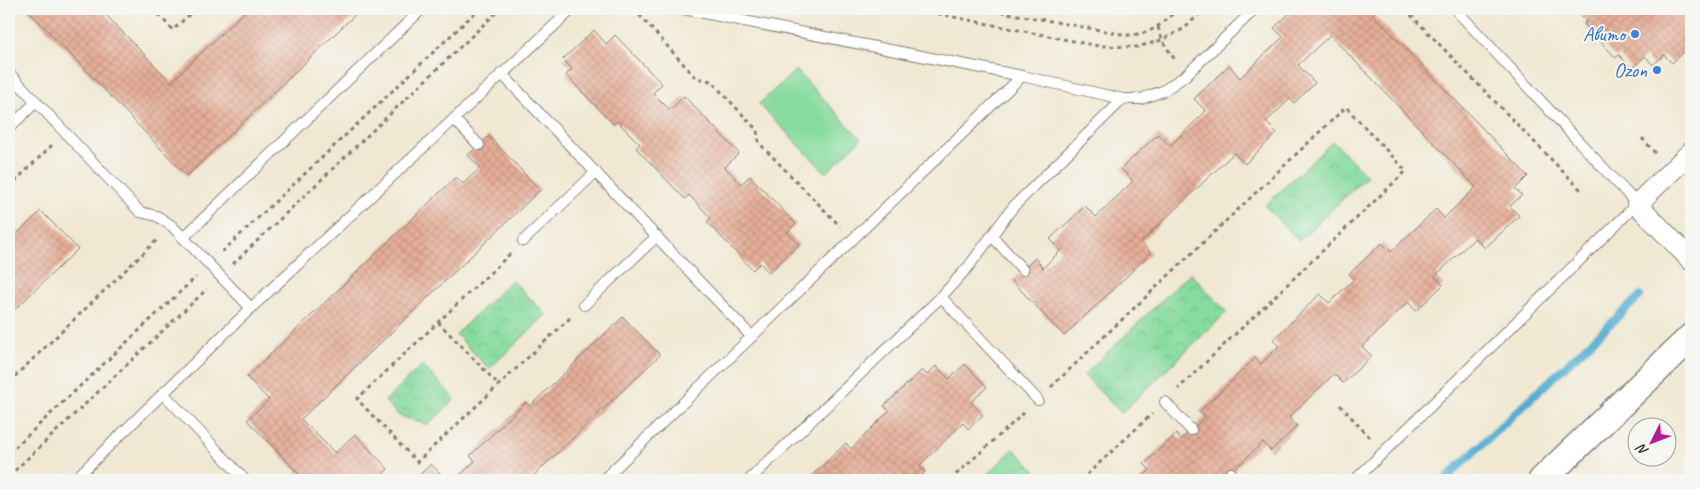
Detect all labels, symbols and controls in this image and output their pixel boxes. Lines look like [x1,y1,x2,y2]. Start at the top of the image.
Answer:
place label: Авито [1583,22,1627,47]
marker: Авито [1629,28,1641,40]
place label: Ozon [1614,58,1648,83]
marker: Ozon [1651,64,1663,76]
north arrow [1628,416,1678,466]
text: N [1632,440,1652,459]

